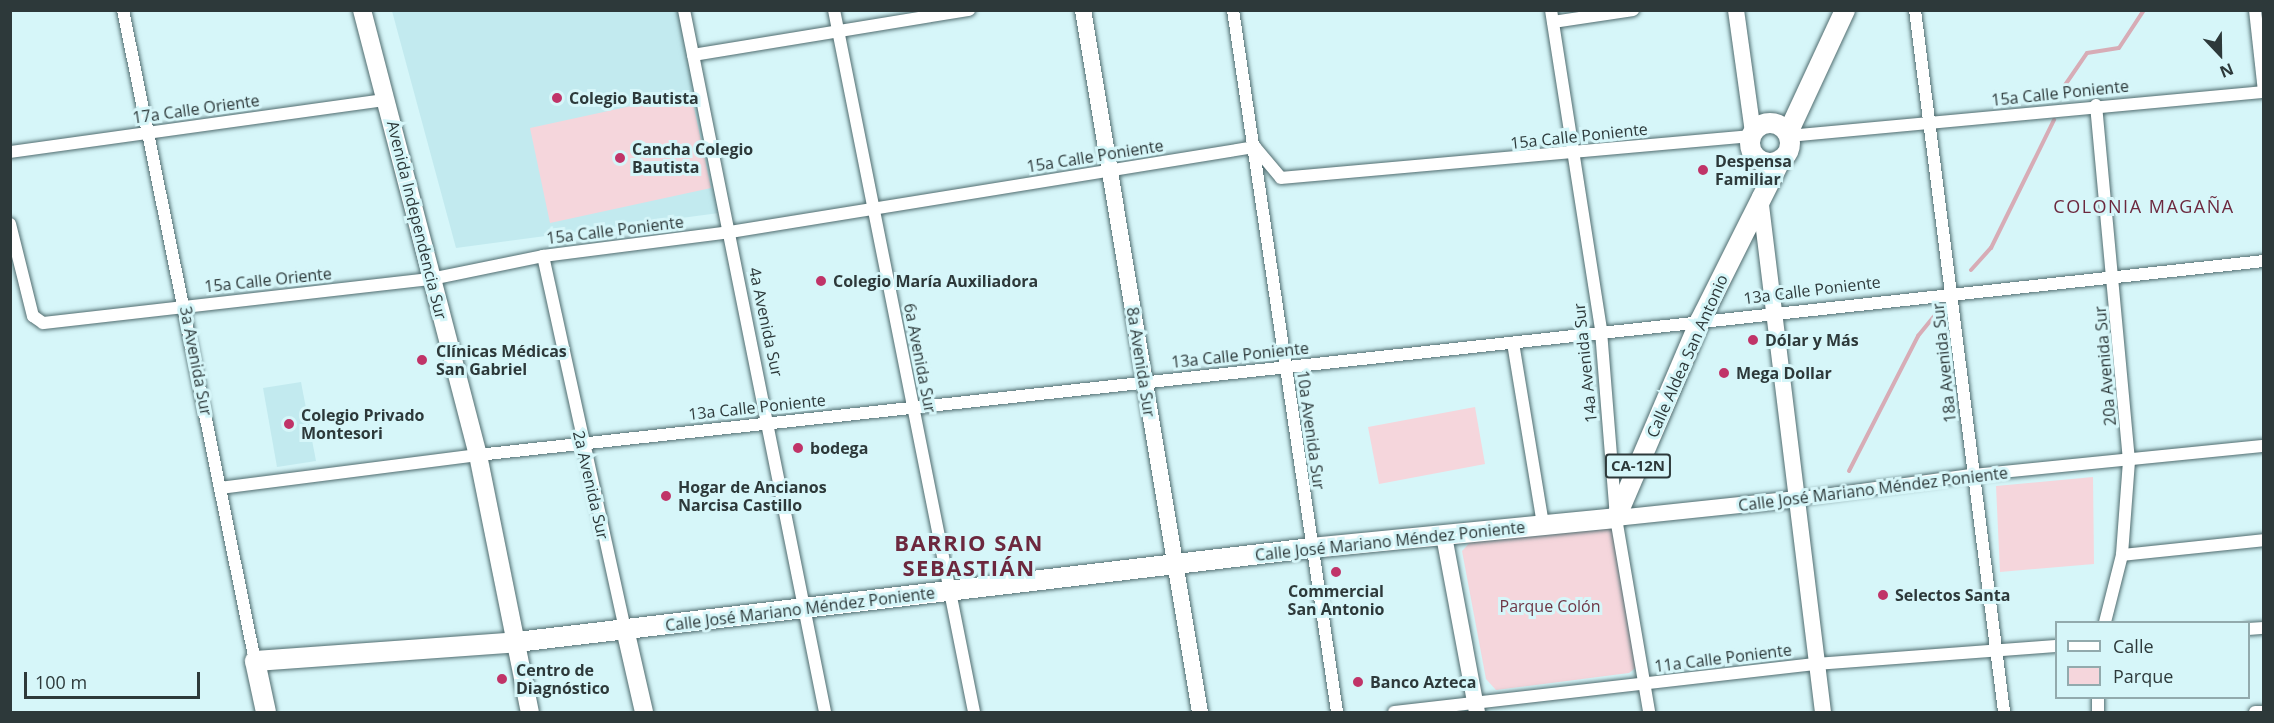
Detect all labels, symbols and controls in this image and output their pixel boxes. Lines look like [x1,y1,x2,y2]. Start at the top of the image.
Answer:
north arrow [2190,24,2250,84]
text: N [2217,58,2237,83]
street label: 15a Calle Poniente [1990,76,2130,110]
place label: Colegio Bautista [569,88,699,108]
street label: 17a Calle Oriente [131,91,261,127]
marker: Colegio Bautista [550,91,564,105]
street label: Avenida Independencia Sur [383,119,451,321]
street label: 15a Calle Poniente [1509,119,1649,153]
street label: 15a Calle Poniente [1025,136,1165,176]
place label: Cancha Colegio Bautista [632,139,753,177]
marker: Cancha Colegio Bautista [613,151,627,165]
place label: Despensa Familiar [1715,151,1792,189]
marker: Despensa Familiar [1696,163,1710,177]
district label: COLONIA MAGAÑA [2053,195,2235,217]
street label: 15a Calle Poniente [545,212,685,248]
street label: 15a Calle Oriente [203,264,333,296]
street label: 4a Avenida Sur [745,266,787,378]
place label: Colegio María Auxiliadora [833,271,1038,291]
street label: Calle Aldea San Antonio [1642,271,1732,441]
street label: 13a Calle Poniente [1742,272,1882,308]
marker: Colegio María Auxiliadora [814,274,828,288]
street label: 6a Avenida Sur [900,302,940,414]
street label: 14a Avenida Sur [1569,302,1601,424]
street label: 18a Avenida Sur [1928,302,1960,424]
street label: 3a Avenida Sur [176,305,216,417]
street label: 20a Avenida Sur [2090,305,2120,427]
street label: 8a Avenida Sur [1123,306,1159,418]
place label: Dólar y Más [1765,330,1859,350]
marker: Dólar y Más [1746,333,1760,347]
street label: 13a Calle Poniente [1170,338,1310,372]
place label: Clínicas Médicas San Gabriel [436,341,567,379]
marker: Clínicas Médicas San Gabriel [413,351,431,369]
place label: Mega Dollar [1736,363,1832,383]
marker: Mega Dollar [1717,366,1731,380]
street label: 10a Avenida Sur [1293,369,1329,491]
street label: 13a Calle Poniente [687,390,827,424]
place label: Colegio Privado Montesori [301,405,424,443]
marker: Colegio Privado Montesori [282,417,296,431]
street label: 2a Avenida Sur [569,429,613,541]
place label: bodega [810,438,868,458]
marker: bodega [791,441,805,455]
road number: CA-12N [1604,454,1672,478]
street label: Calle José Mariano Méndez Poniente [1737,463,2009,515]
place label: Hogar de Ancianos Narcisa Castillo [678,477,827,515]
marker: Hogar de Ancianos Narcisa Castillo [659,489,673,503]
street label: Calle José Mariano Méndez Poniente [1254,517,1526,565]
district label: BARRIO SAN SEBASTIÁN [894,529,1044,580]
marker: Commercial San Antonio [1329,565,1343,579]
place label: Commercial San Antonio [1288,581,1384,619]
street label: Calle José Mariano Méndez Poniente [664,583,936,635]
place label: Selectos Santa [1895,585,2010,605]
marker: Selectos Santa [1876,588,1890,602]
park label: Parque Colón [1500,596,1600,616]
legend [2055,621,2250,699]
text: Calle [2113,634,2154,658]
street label: 11a Calle Poniente [1653,640,1793,676]
scale bar [27,660,202,698]
place label: Centro de Diagnóstico [516,660,610,698]
text: Parque [2113,664,2173,688]
text: 100 m [35,670,87,694]
marker: Centro de Diagnóstico [493,670,511,688]
place label: Banco Azteca [1370,672,1476,692]
marker: Banco Azteca [1351,675,1365,689]

